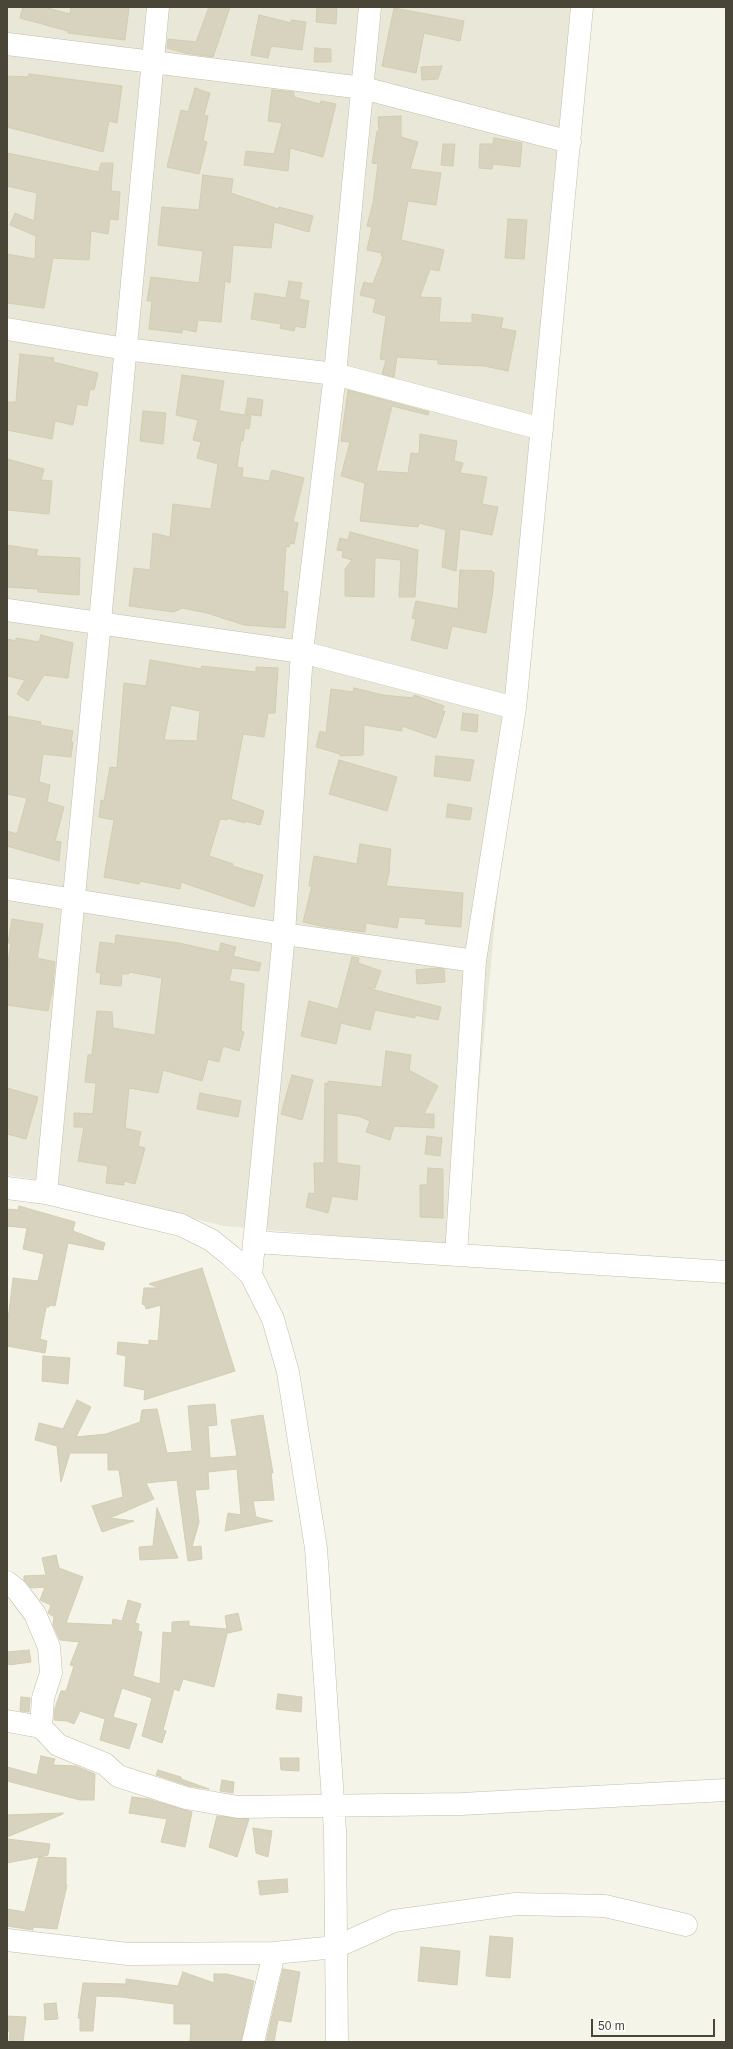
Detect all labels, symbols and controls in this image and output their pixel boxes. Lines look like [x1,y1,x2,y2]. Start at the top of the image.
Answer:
scale bar [593,2011,717,2037]
text: 50 m [598,2019,625,2033]

